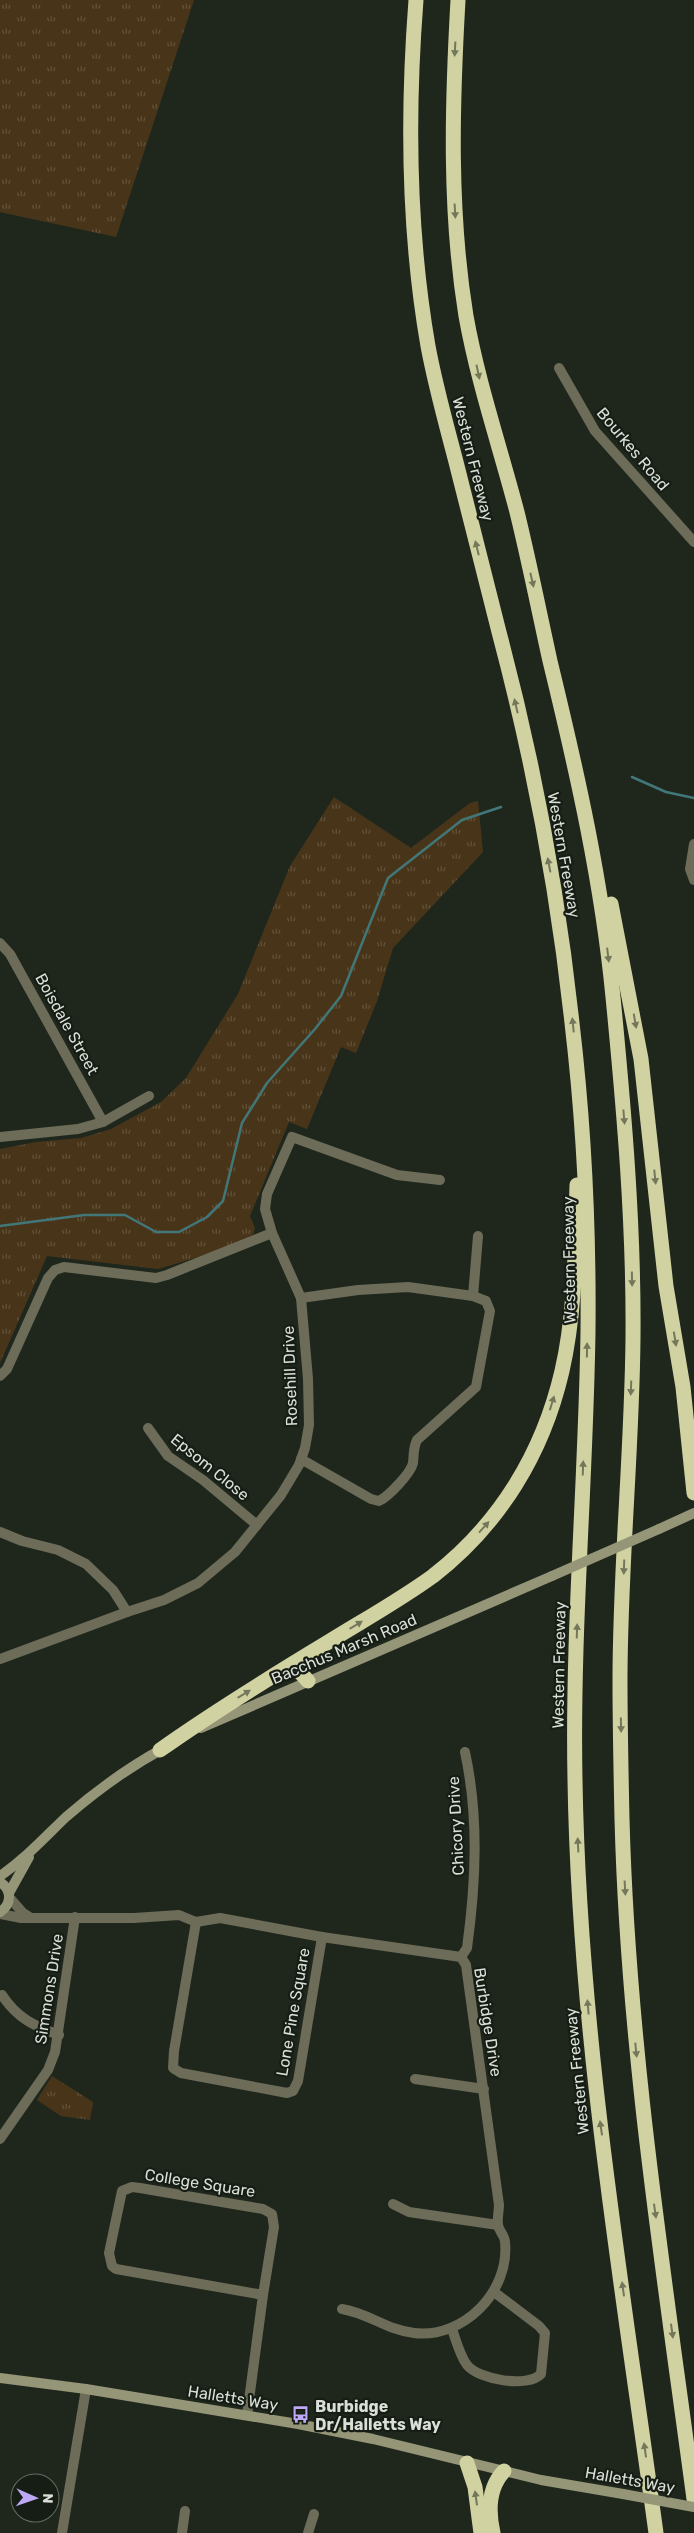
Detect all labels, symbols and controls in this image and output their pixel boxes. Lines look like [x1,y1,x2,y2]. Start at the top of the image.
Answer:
one-way arrow [451,41,459,57]
one-way arrow [451,203,459,219]
one-way arrow [474,364,482,379]
street label: Western Freeway [448,395,498,523]
street label: Bourkes Road [593,404,673,494]
one-way arrow [473,540,481,555]
one-way arrow [528,572,536,587]
one-way arrow [512,698,520,713]
street label: Western Freeway [544,791,584,919]
one-way arrow [544,856,552,872]
one-way arrow [604,947,612,963]
street label: Boisdale Street [31,970,103,1078]
one-way arrow [631,1013,639,1029]
one-way arrow [568,1017,576,1033]
one-way arrow [620,1109,628,1125]
one-way arrow [652,1170,660,1186]
street label: Western Freeway [558,1196,580,1324]
one-way arrow [628,1271,636,1287]
street label: Rosehill Drive [279,1325,301,1427]
one-way arrow [672,1331,680,1347]
one-way arrow [584,1342,592,1358]
one-way arrow [626,1380,634,1396]
one-way arrow [549,1396,557,1411]
street label: Epsom Close [167,1430,253,1504]
one-way arrow [580,1460,588,1476]
one-way arrow [479,1521,490,1534]
one-way arrow [620,1560,628,1576]
street label: Western Freeway [548,1601,570,1729]
street label: Bacchus Marsh Road [268,1610,420,1688]
one-way arrow [349,1621,362,1630]
one-way arrow [573,1622,581,1638]
one-way arrow [238,1689,251,1699]
one-way arrow [617,1718,625,1734]
street label: Chicory Drive [444,1776,468,1876]
one-way arrow [573,1836,581,1852]
one-way arrow [621,1880,629,1896]
street label: Simmons Drive [31,1932,67,2046]
street label: Lone Pine Square [272,1946,314,2078]
street label: Burbidge Drive [470,1966,506,2078]
one-way arrow [584,1998,592,2014]
street label: Western Freeway [561,2007,593,2135]
one-way arrow [632,2042,640,2058]
one-way arrow [596,2120,604,2136]
street label: College Square [143,2165,257,2201]
one-way arrow [651,2204,659,2220]
one-way arrow [619,2281,627,2297]
one-way arrow [668,2323,676,2339]
street label: Halletts Way [186,2381,280,2415]
place label: Burbidge Dr/Halletts Way [315,2397,441,2434]
bus stop icon: Burbidge Dr/Halletts Way [291,2405,311,2425]
one-way arrow [641,2442,649,2458]
street label: Halletts Way [583,2463,677,2497]
north arrow [10,2473,60,2523]
one-way arrow [472,2489,480,2505]
text: N [39,2493,56,2504]

